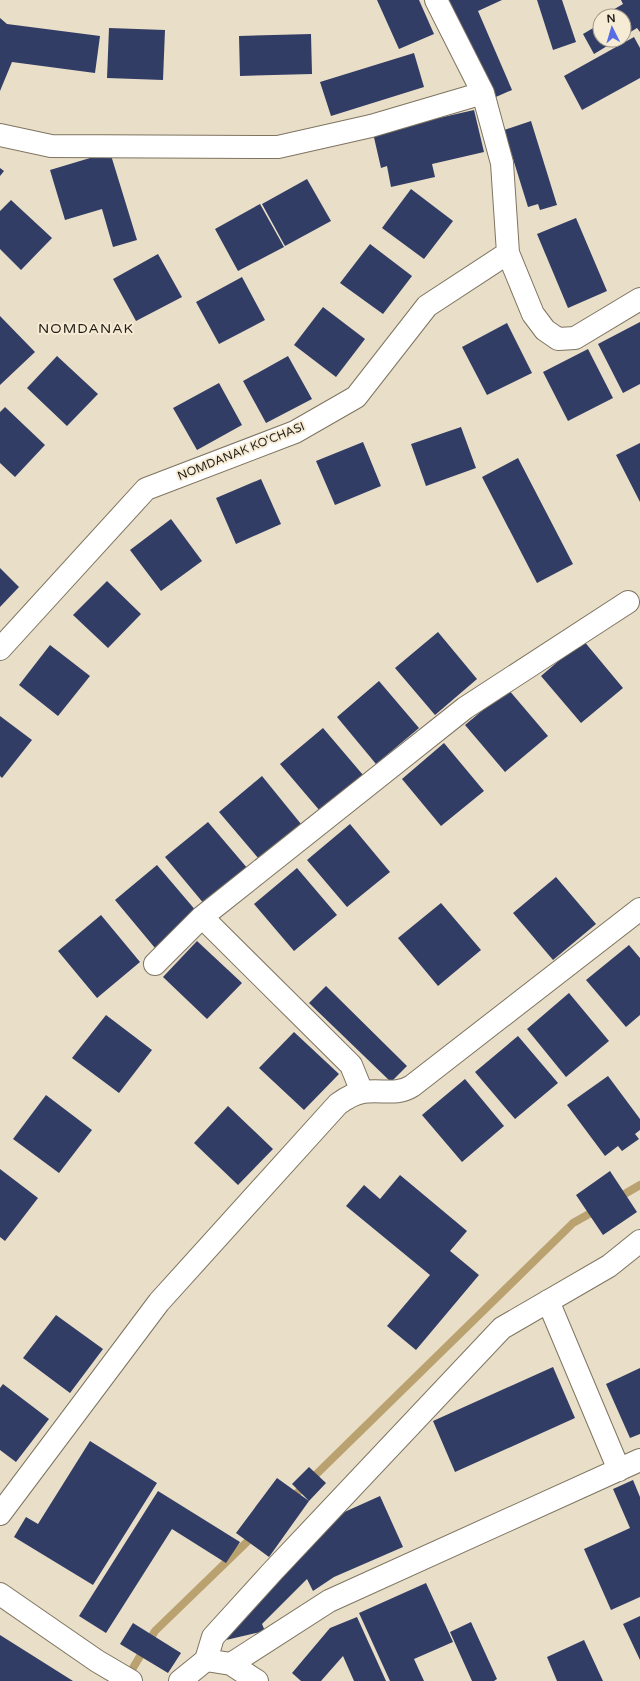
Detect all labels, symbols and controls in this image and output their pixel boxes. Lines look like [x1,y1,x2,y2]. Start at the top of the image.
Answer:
north arrow [592,8,632,48]
text: N [606,12,616,25]
district label: NOMDANAK [38,320,134,337]
street label: NOMDANAK KO'CHASI [175,419,307,483]

